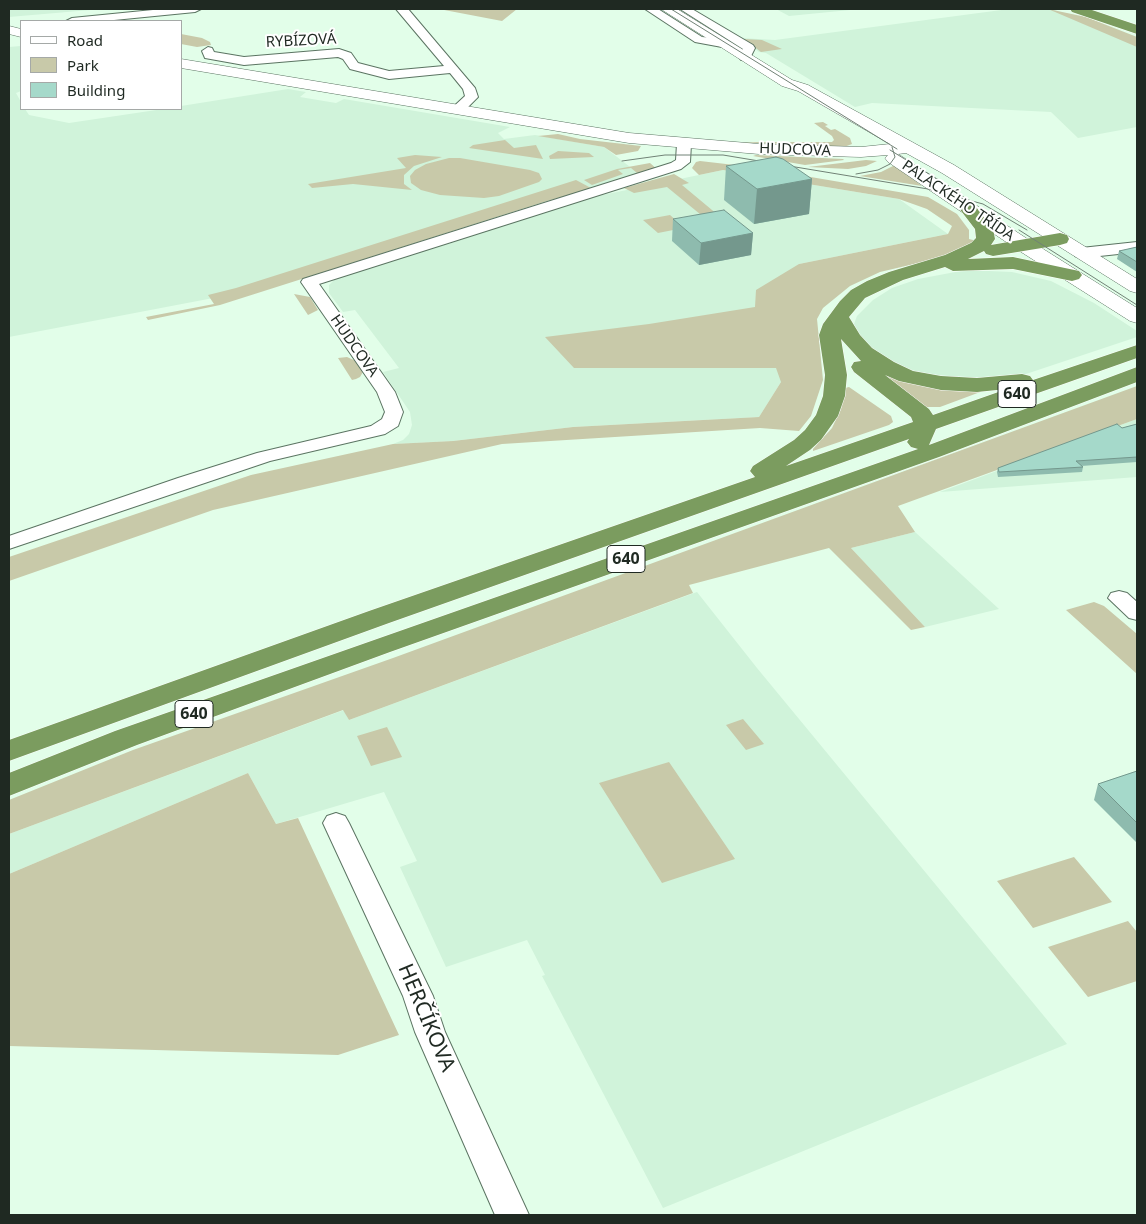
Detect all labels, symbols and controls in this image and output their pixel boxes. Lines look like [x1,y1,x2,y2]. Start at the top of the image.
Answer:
legend [20,20,182,110]
text: Road [67,30,103,50]
street label: RYBÍZOVÁ [265,30,337,52]
text: Park [67,55,99,75]
text: Building [67,80,125,100]
street label: HUDCOVA [759,140,831,160]
street label: PALACKÉHO TŘÍDA [898,157,1018,245]
street label: HUDCOVA [326,311,382,381]
road number: 640 [998,380,1036,408]
road number: 640 [607,546,645,572]
road number: 640 [175,701,213,728]
street label: HERČÍKOVA [392,960,460,1076]

